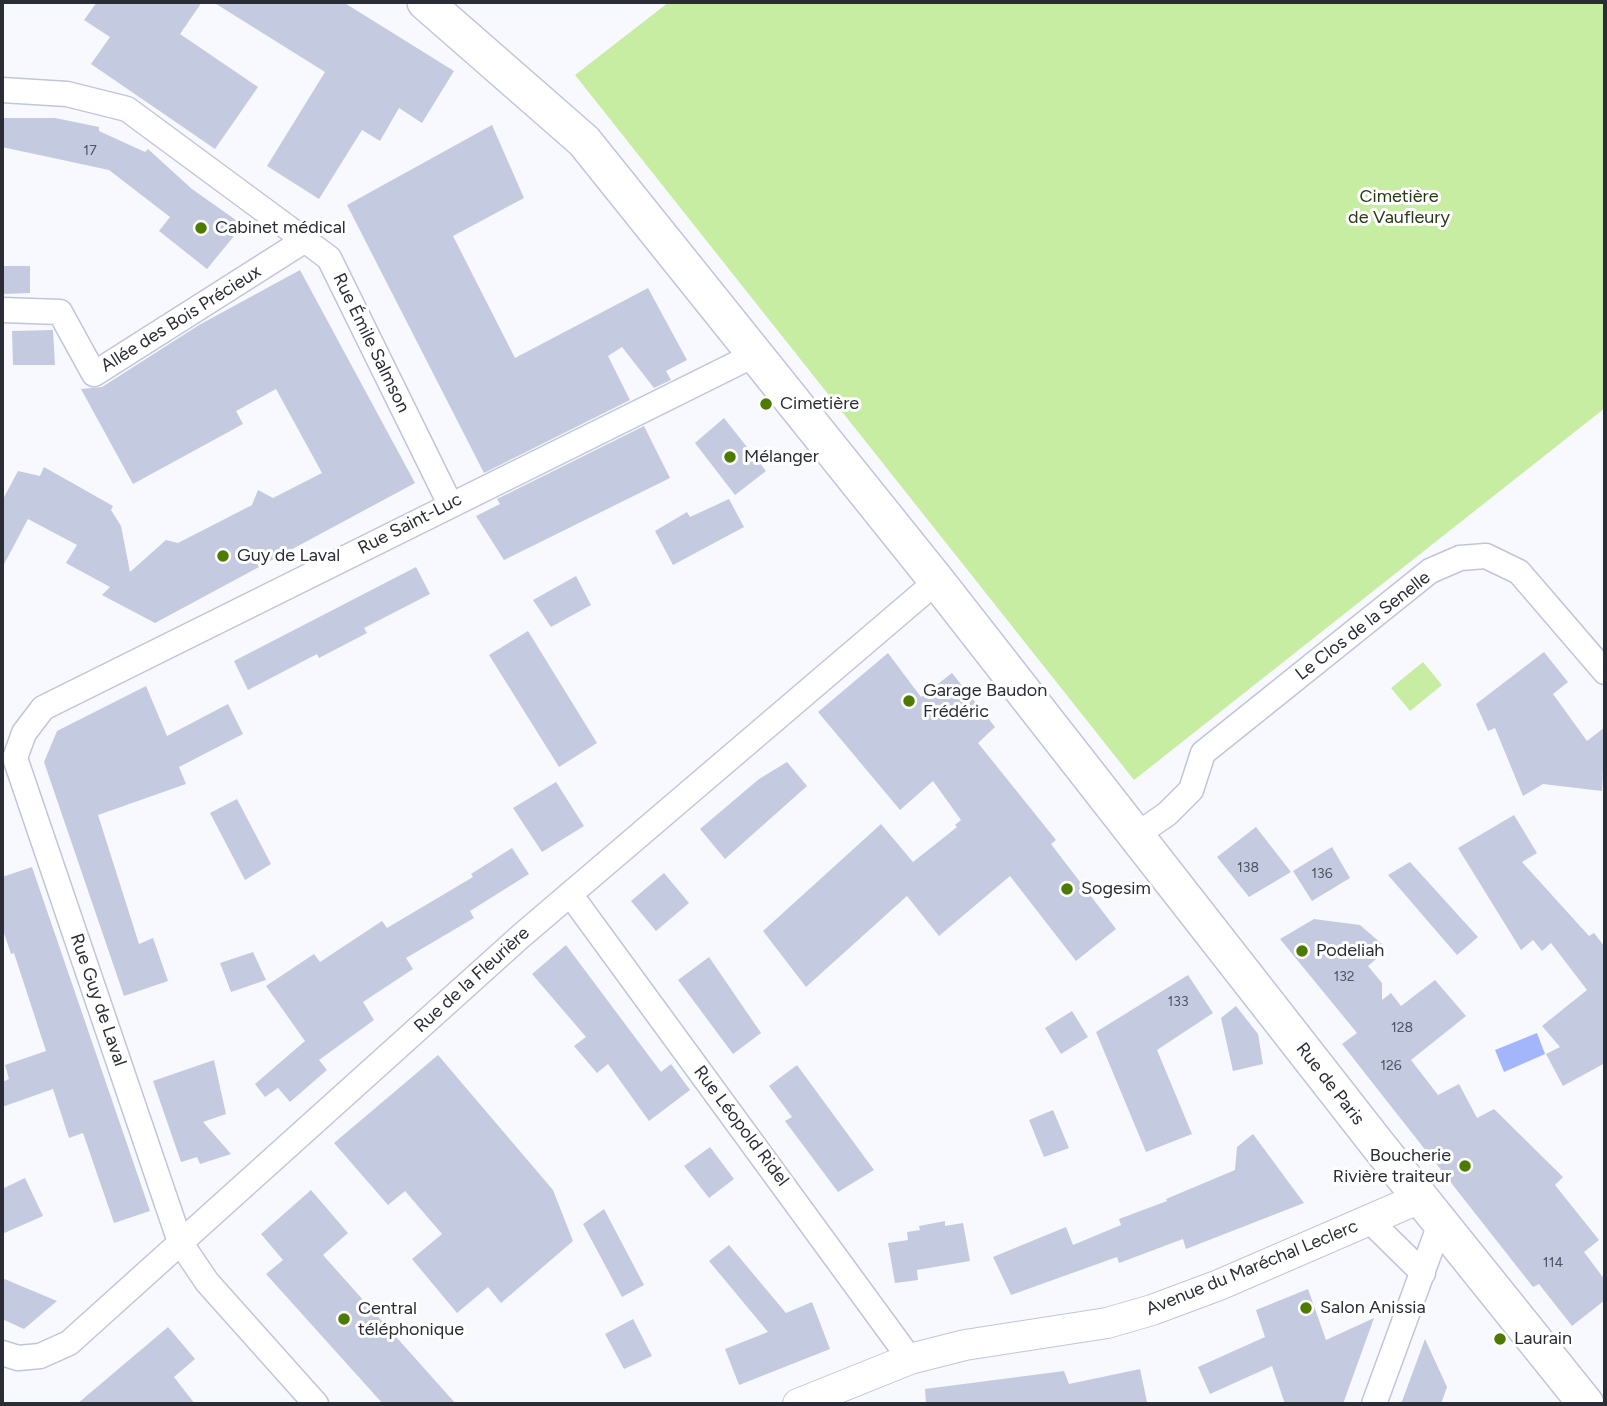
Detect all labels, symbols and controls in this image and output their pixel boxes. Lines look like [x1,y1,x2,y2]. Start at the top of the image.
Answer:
house number: 17 [83,143,97,159]
park label: Cimetière de Vaufleury [1348,186,1450,228]
place label: Cabinet médical [215,217,346,239]
marker: Cabinet médical [193,220,209,236]
street label: Allée des Bois Précieux [97,261,265,377]
street label: Rue Émile Salmson [328,270,414,416]
place label: Cimetière [780,393,859,415]
marker: Cimetière [758,396,774,412]
place label: Mélanger [744,446,819,468]
marker: Mélanger [722,449,738,465]
street label: Rue Saint-Luc [355,489,465,559]
place label: Guy de Laval [237,545,340,567]
marker: Guy de Laval [215,548,231,564]
street label: Le Clos de la Senelle [1291,567,1435,685]
place label: Garage Baudon Frédéric [923,680,1047,722]
marker: Garage Baudon Frédéric [901,693,917,709]
house number: 138 [1237,860,1259,876]
house number: 136 [1311,866,1333,882]
place label: Sogesim [1081,878,1151,900]
marker: Sogesim [1059,881,1075,897]
street label: Rue de la Fleurière [410,923,534,1037]
street label: Rue Guy de Laval [65,931,131,1069]
place label: Podeliah [1316,940,1384,962]
marker: Podeliah [1294,943,1310,959]
house number: 132 [1333,969,1355,985]
house number: 133 [1167,994,1189,1010]
house number: 128 [1391,1020,1413,1036]
street label: Rue de Paris [1291,1039,1369,1129]
house number: 126 [1380,1058,1402,1074]
street label: Rue Léopold Ridel [689,1062,793,1190]
place label: Boucherie Rivière traiteur [1333,1145,1451,1188]
marker: Boucherie Rivière traiteur [1457,1158,1473,1174]
street label: Avenue du Maréchal Leclerc [1143,1216,1361,1320]
house number: 114 [1543,1255,1563,1271]
place label: Salon Anissia [1320,1297,1426,1319]
place label: Central téléphonique [358,1298,464,1340]
marker: Salon Anissia [1298,1300,1314,1316]
marker: Central téléphonique [336,1311,352,1327]
place label: Laurain [1514,1328,1572,1350]
marker: Laurain [1492,1331,1508,1347]

